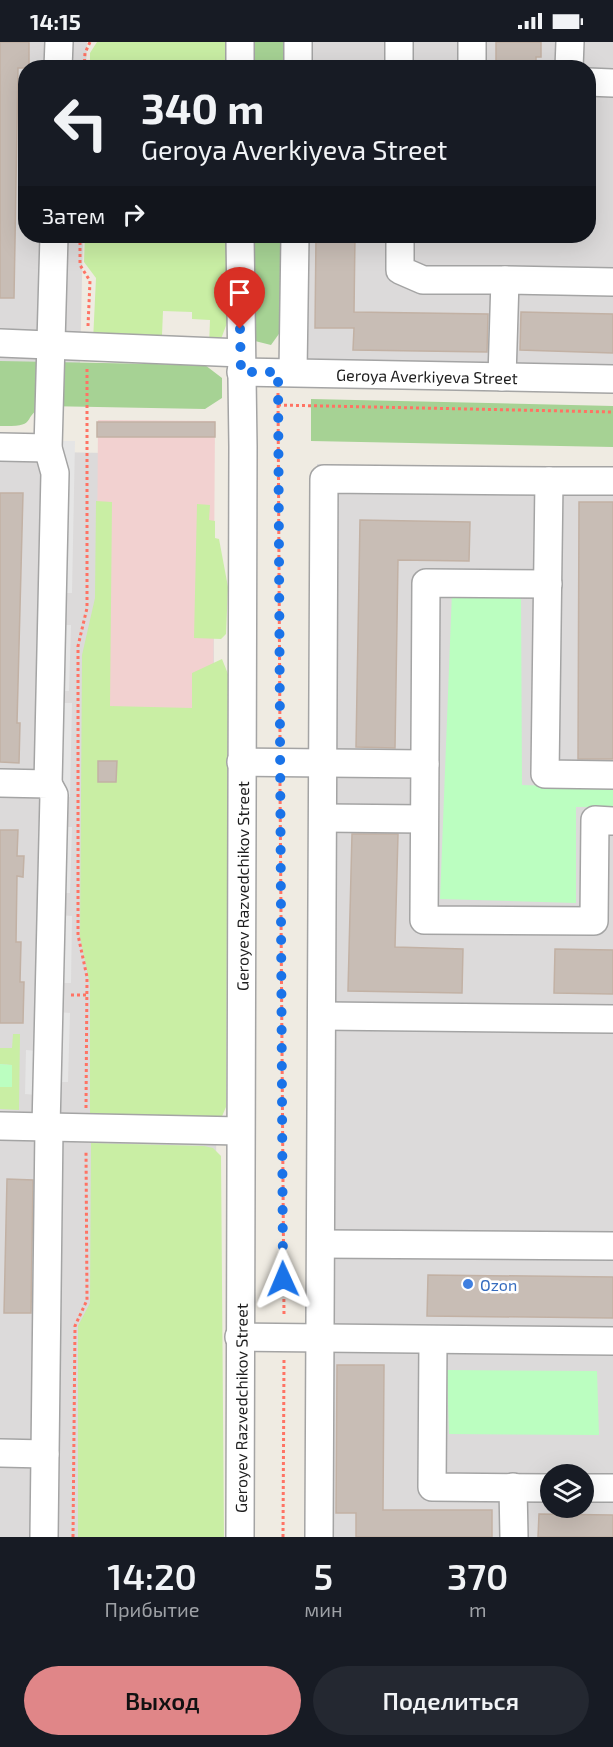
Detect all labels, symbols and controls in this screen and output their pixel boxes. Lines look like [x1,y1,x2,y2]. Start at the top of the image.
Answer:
text: 14:15 [30,8,81,34]
text: 340 m [141,82,264,132]
icon: left [42,84,120,162]
text: Geroya Averkiyeva Street [141,133,447,165]
icon: right [117,198,150,231]
text: Затем [42,202,105,228]
pin [214,267,265,329]
icon: arrive [223,276,256,309]
street label: Geroya Averkiyeva Street [336,364,518,387]
street label: Geroyev Razvedchikov Street [232,781,252,991]
position arrow [251,1247,315,1311]
place label: Ozon [480,1275,517,1294]
marker: Ozon [461,1277,475,1291]
street label: Geroyev Razvedchikov Street [231,1303,250,1513]
map controls [540,1464,594,1518]
button: layers [540,1464,594,1518]
text: 14:20 [107,1554,197,1597]
text: 5 [314,1554,333,1597]
text: 370 [447,1554,508,1597]
text: Прибытие [105,1597,200,1621]
text: мин [304,1597,343,1621]
text: m [469,1597,487,1621]
button: Выход [24,1666,301,1735]
button: Поделиться [313,1666,589,1735]

